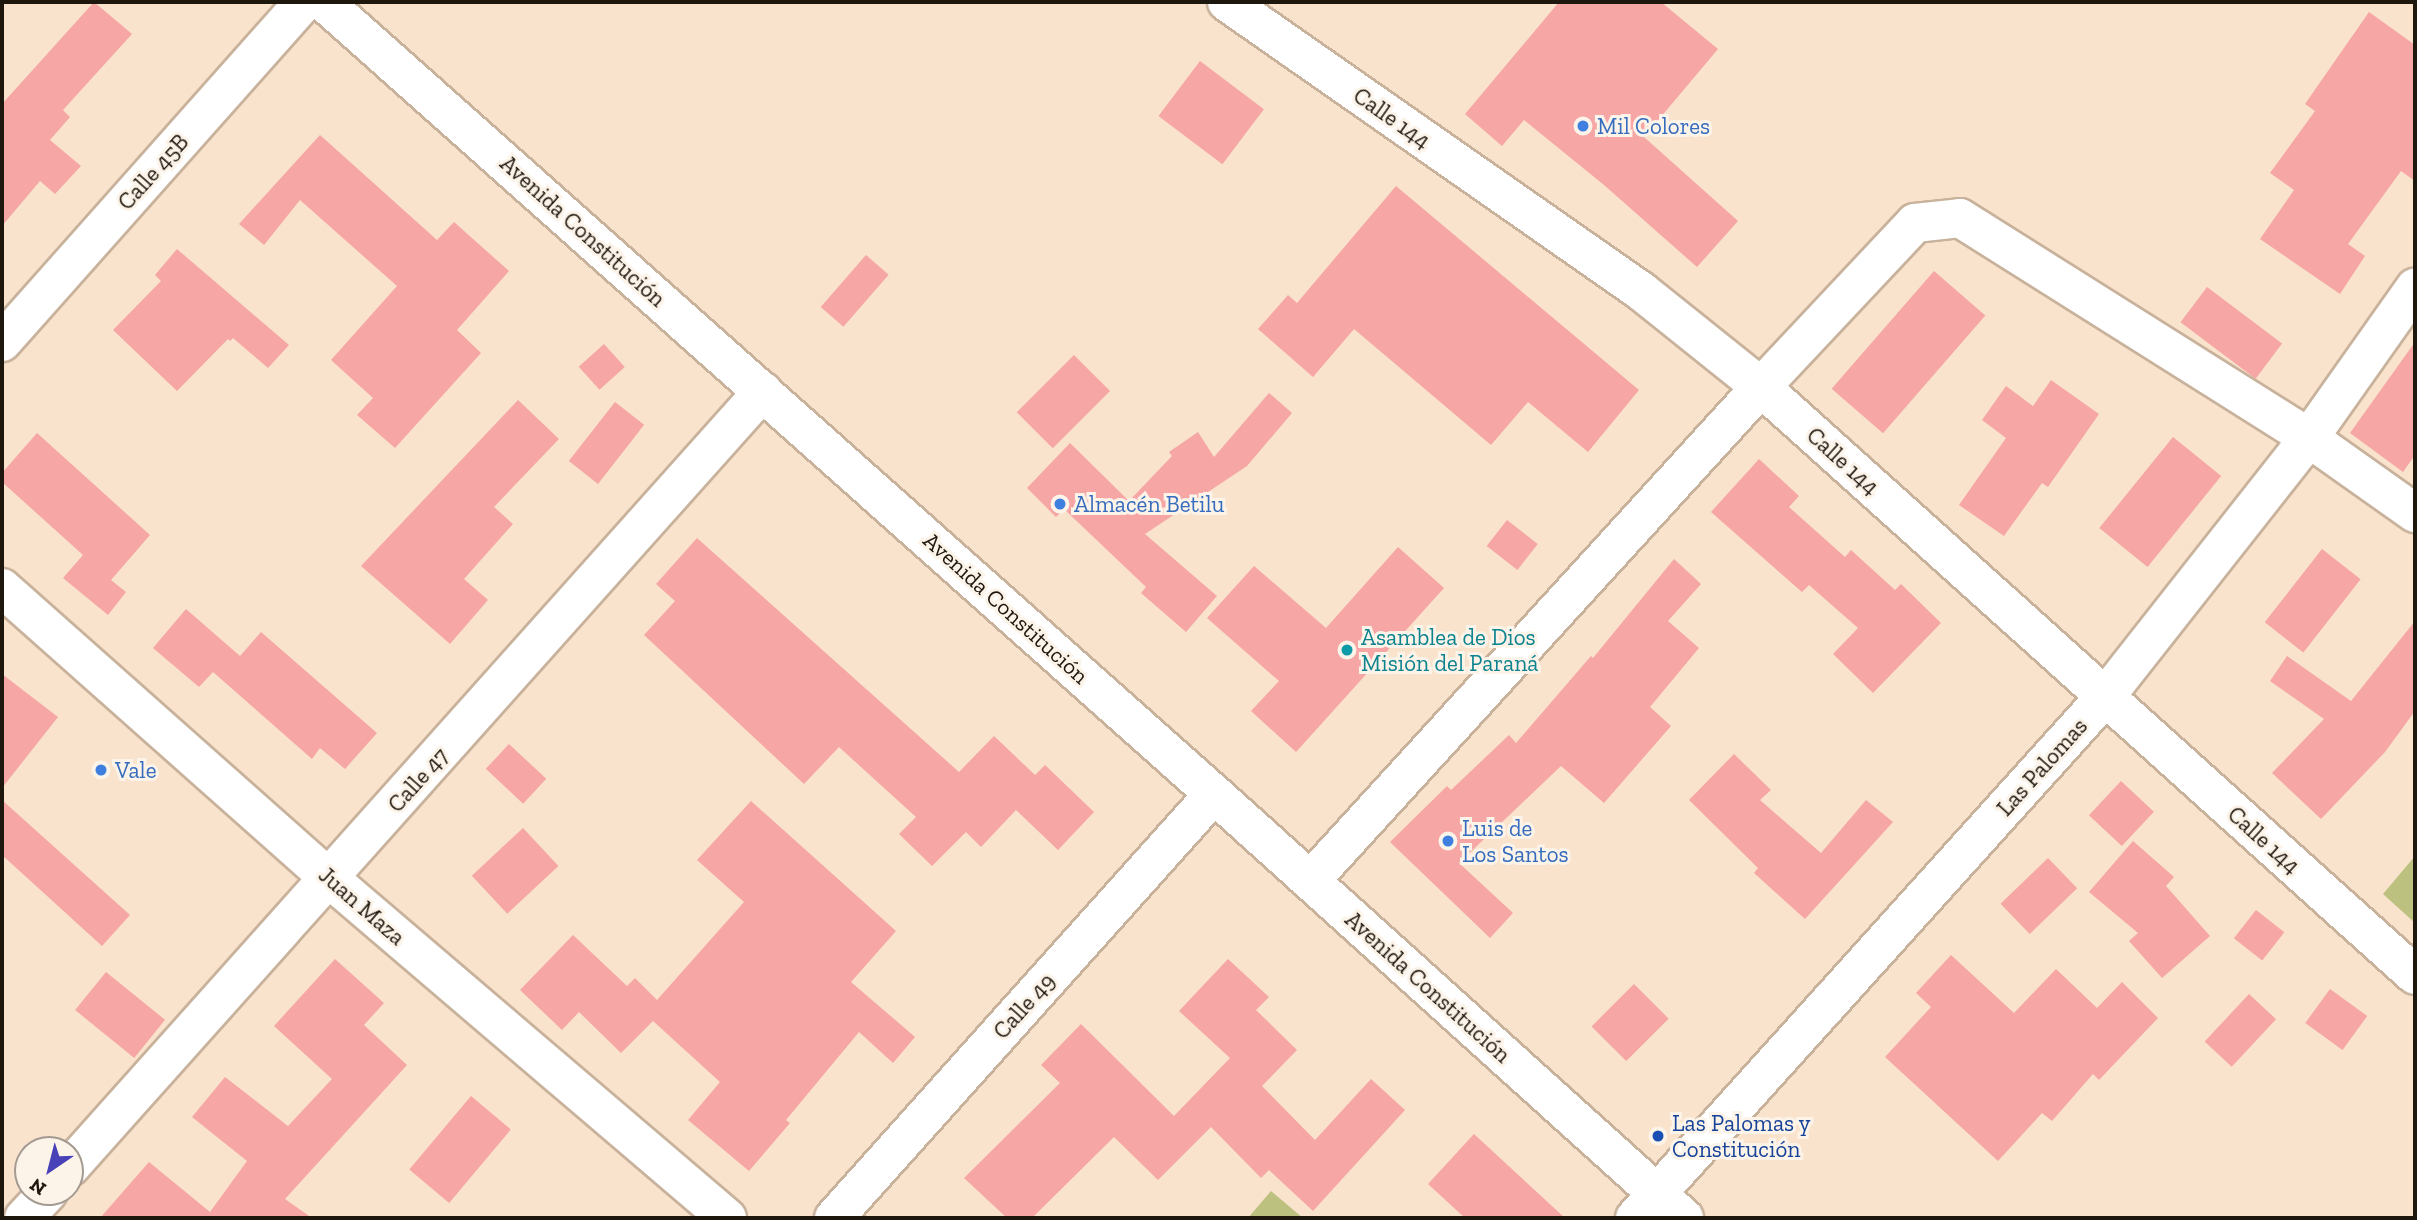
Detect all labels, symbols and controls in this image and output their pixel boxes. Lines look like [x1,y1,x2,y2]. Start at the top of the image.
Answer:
street label: Calle 144 [1348,81,1436,155]
place label: Mil Colores [1597,112,1710,140]
marker: Mil Colores [1575,118,1591,134]
street label: Calle 45B [112,128,194,216]
street label: Avenida Constitución [495,150,671,312]
street label: Calle 144 [1801,421,1885,501]
place label: Almacén Betilu [1074,490,1225,518]
marker: Almacén Betilu [1052,496,1068,512]
street label: Avenida Constitución [918,527,1094,689]
place label: Asamblea de Dios Misión del Paraná [1361,623,1538,677]
marker: Asamblea de Dios Misión del Paraná [1339,642,1355,658]
street label: Las Palomas [1991,712,2093,822]
street label: Calle 47 [382,742,454,818]
place label: Vale [115,756,156,784]
marker: Vale [93,762,109,778]
street label: Calle 144 [2222,800,2306,880]
place label: Luis de Los Santos [1462,814,1569,868]
marker: Luis de Los Santos [1440,833,1456,849]
street label: Juan Maza [313,861,411,951]
street label: Avenida Constitución [1340,906,1516,1068]
street label: Calle 49 [987,967,1061,1045]
place label: Las Palomas y Constitución [1672,1109,1811,1163]
marker: Las Palomas y Constitución [1650,1128,1666,1144]
north arrow [14,1136,84,1206]
text: N [25,1173,50,1201]

